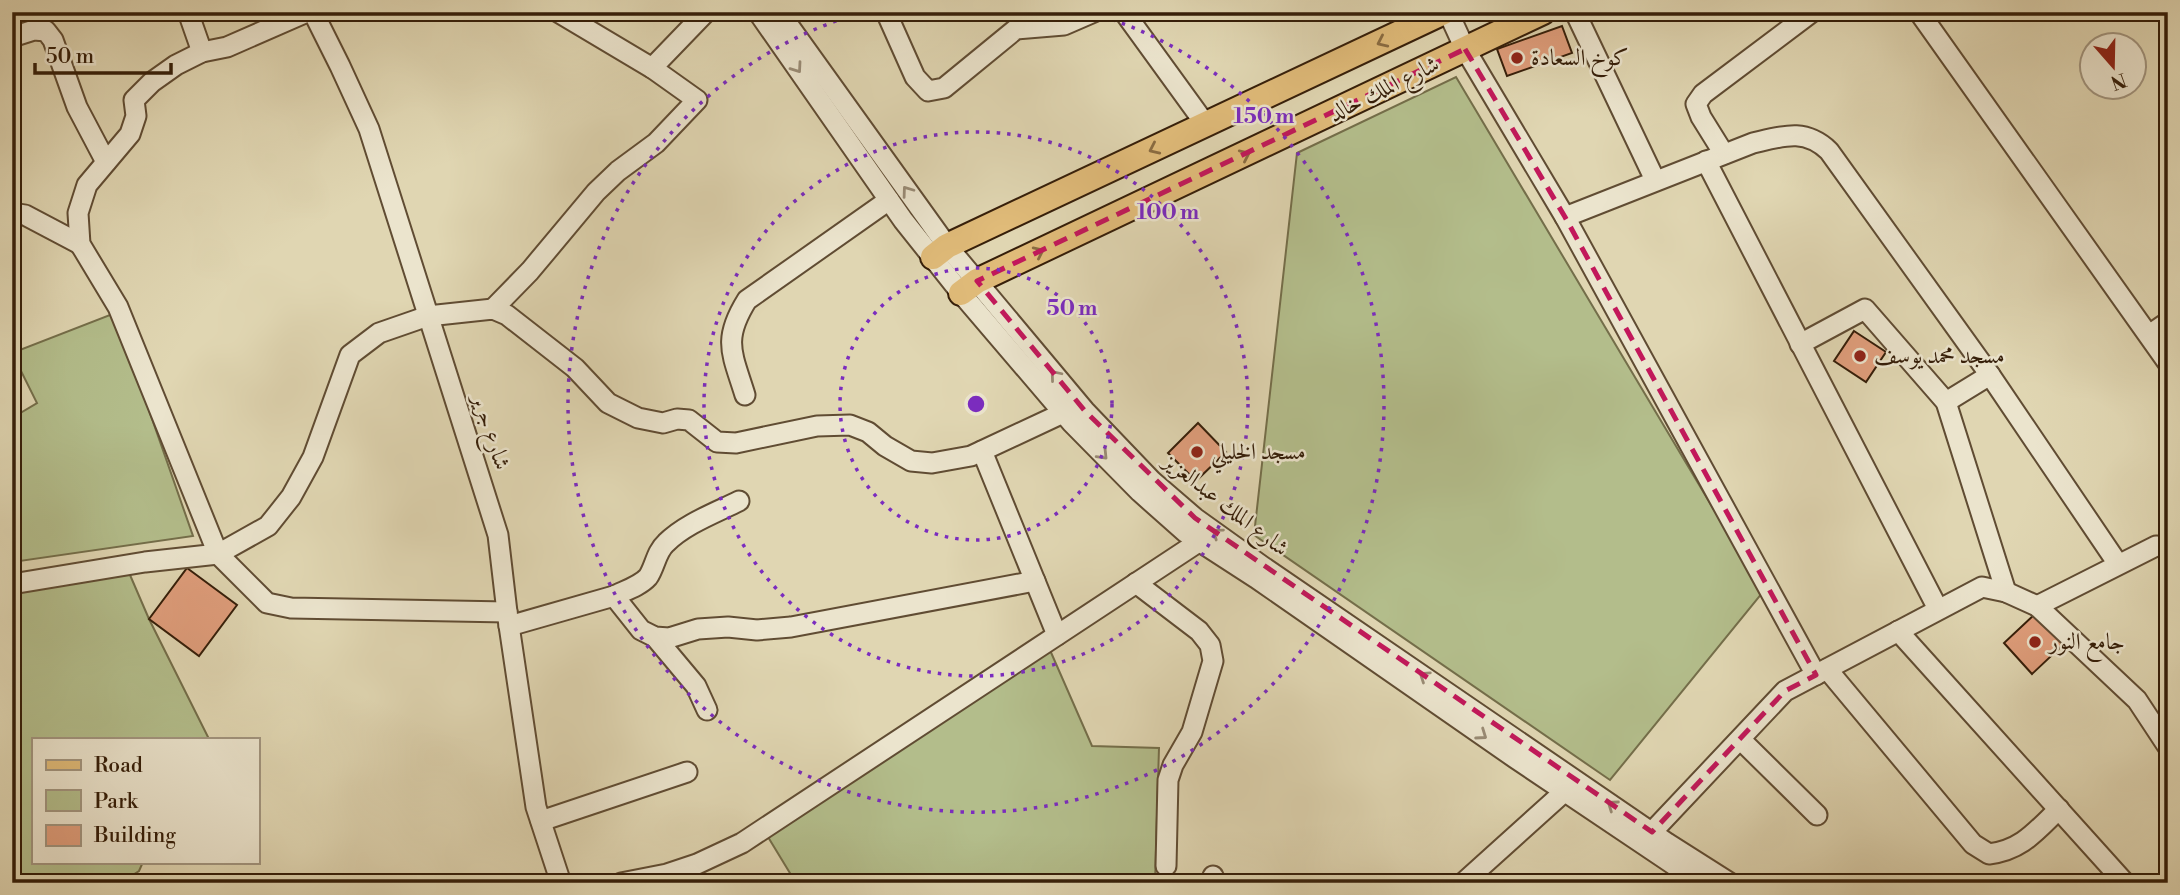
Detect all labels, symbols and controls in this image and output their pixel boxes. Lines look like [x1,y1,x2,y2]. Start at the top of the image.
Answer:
scale bar [35,32,172,76]
north arrow [2078,32,2148,102]
one-way arrow [1377,33,1389,47]
text: 50 m [46,44,94,70]
place label: كوخ السعادة [1531,44,1629,78]
street label: شارع الملك خالد [1324,50,1446,132]
marker: كوخ السعادة [1509,50,1525,66]
one-way arrow [789,60,801,73]
text: N [2107,67,2130,95]
text: 150 m [1234,104,1294,130]
one-way arrow [1149,141,1161,155]
one-way arrow [1238,149,1250,163]
one-way arrow [903,186,915,199]
text: 100 m [1137,200,1199,226]
one-way arrow [1032,246,1044,260]
text: 50 m [1047,296,1097,322]
place label: مسجد محمد يوسف [1874,342,2005,370]
marker: مسجد محمد يوسف [1852,348,1868,364]
one-way arrow [1050,370,1063,382]
street label: شارع جرير [460,389,516,475]
centre of rings [964,392,988,416]
place label: مسجد الخليلي [1211,438,1306,474]
marker: مسجد الخليلي [1189,444,1205,460]
street label: شارع الملك عبدالعزيز [1153,446,1294,567]
one-way arrow [1095,447,1107,459]
one-way arrow [1212,529,1225,541]
place label: جامع النور [2047,628,2125,662]
marker: جامع النور [2027,634,2043,650]
one-way arrow [1419,672,1432,684]
one-way arrow [1474,727,1487,739]
legend [32,738,259,864]
text: Road [94,753,143,779]
text: Park [94,789,139,815]
one-way arrow [1607,801,1620,813]
text: Building [93,823,176,849]

